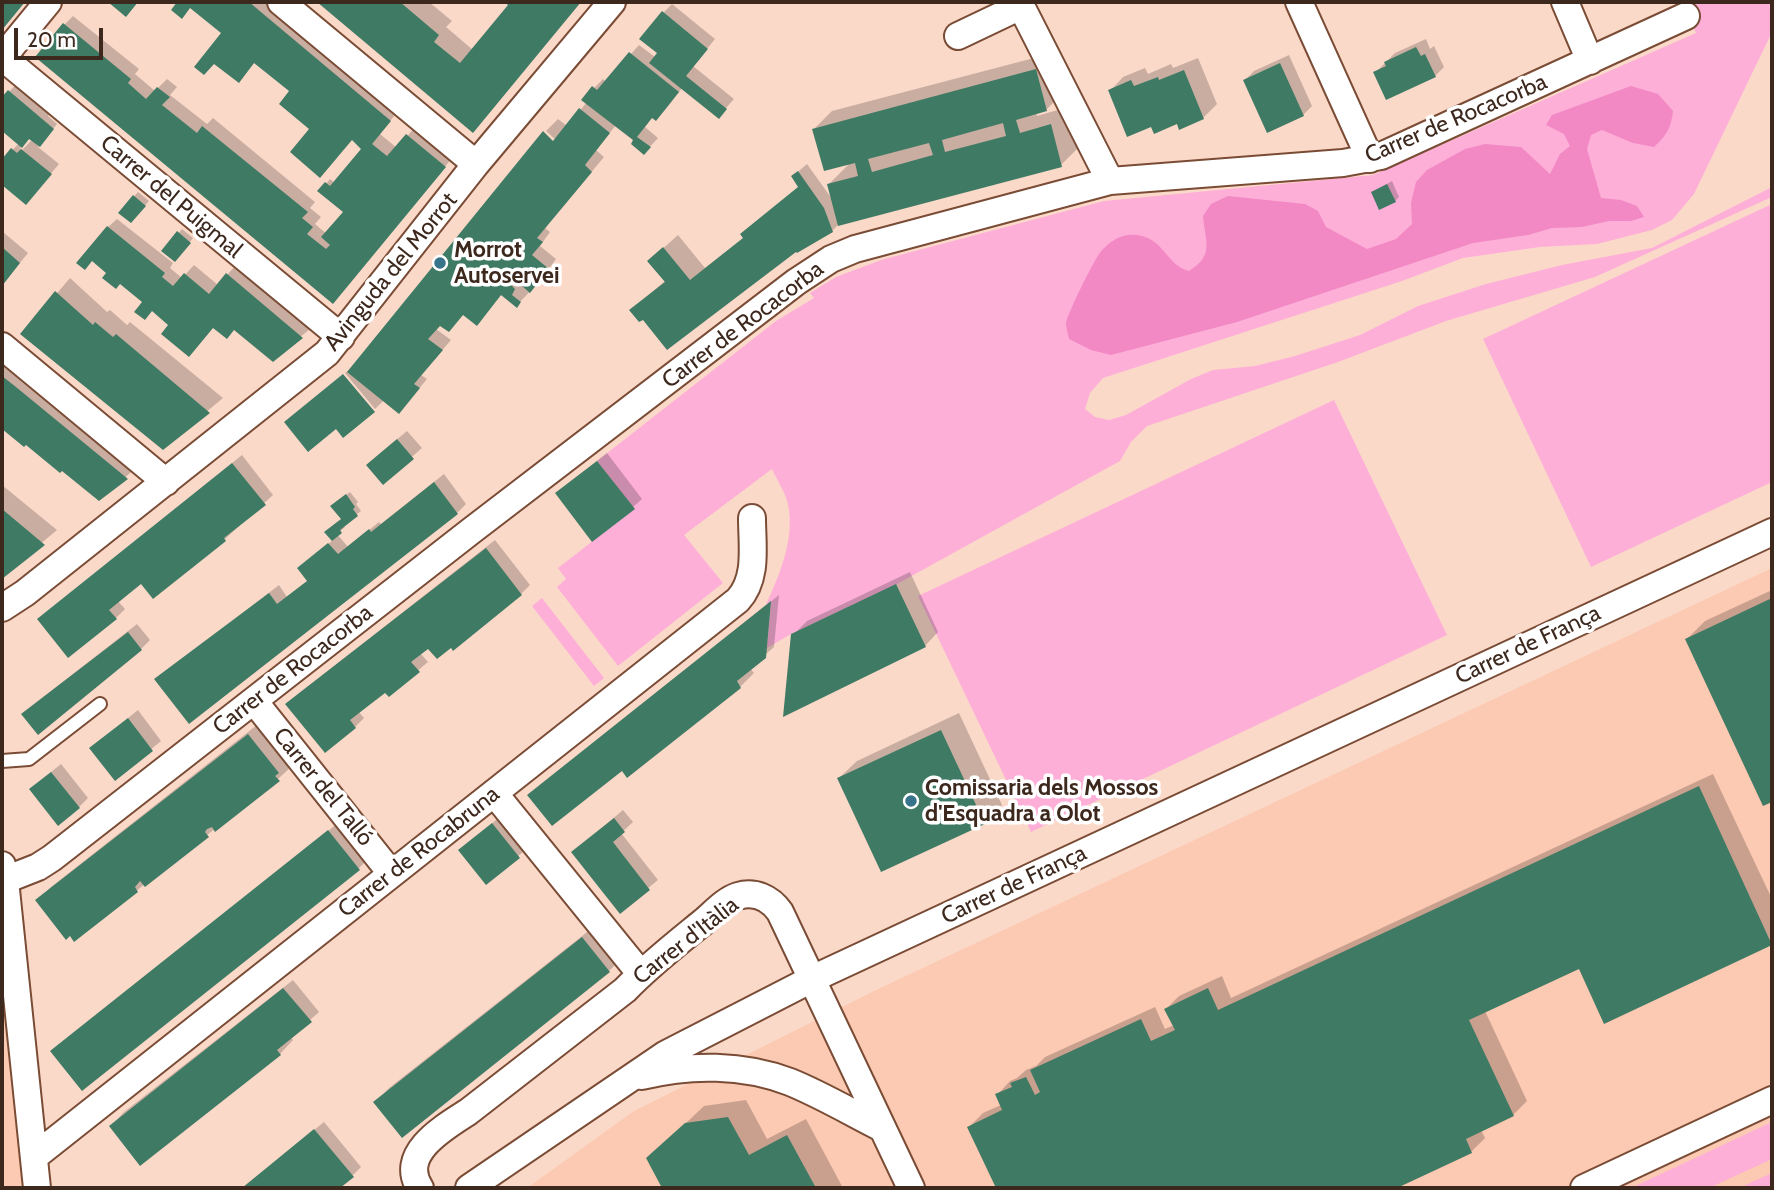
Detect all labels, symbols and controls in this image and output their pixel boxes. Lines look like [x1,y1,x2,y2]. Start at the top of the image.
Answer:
scale bar [18,14,107,58]
text: 20 m [27,27,76,52]
street label: Carrer de Rocacorba [1361,68,1551,170]
street label: Carrer del Puigmal [94,130,248,264]
street label: Avinguda del Morrot [319,187,463,357]
place label: Morrot Autoservei [454,236,559,290]
marker: Morrot Autoservei [432,255,448,271]
street label: Carrer de Rocacorba [657,255,829,395]
street label: Carrer de Rocacorba [208,599,378,741]
street label: Carrer de França [1451,599,1605,691]
street label: Carrer del Talló [267,722,379,852]
place label: Comissaria dels Mossos d'Esquadra a Olot [925,774,1158,828]
street label: Carrer de Rocabruna [333,781,505,923]
marker: Comissaria dels Mossos d'Esquadra a Olot [903,793,919,809]
street label: Carrer de França [937,839,1091,931]
street label: Carrer d'Itàlia [628,891,744,991]

